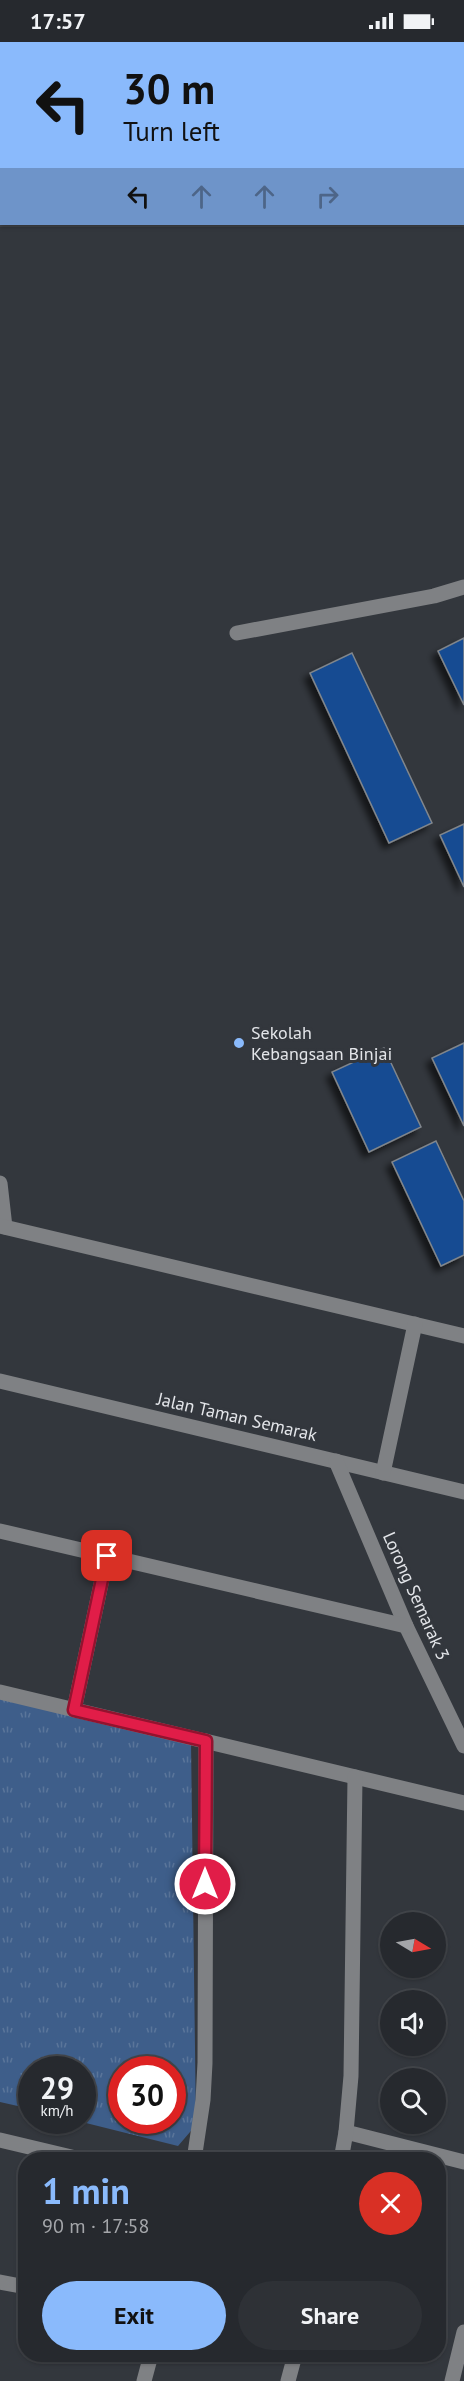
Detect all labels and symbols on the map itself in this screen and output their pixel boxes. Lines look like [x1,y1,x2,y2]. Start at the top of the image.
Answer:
place label: Sekolah Kebangsaan Binjai [251,1021,392,1065]
marker: Sekolah Kebangsaan Binjai [232,1036,246,1050]
street label: Jalan Taman Semarak [154,1387,320,1446]
street label: Lorong Semarak 3 [378,1528,455,1664]
pin [81,1530,132,1581]
position arrow [173,1852,237,1916]
north arrow [380,1912,446,1978]
speed limit sign: 30 [108,2056,186,2134]

